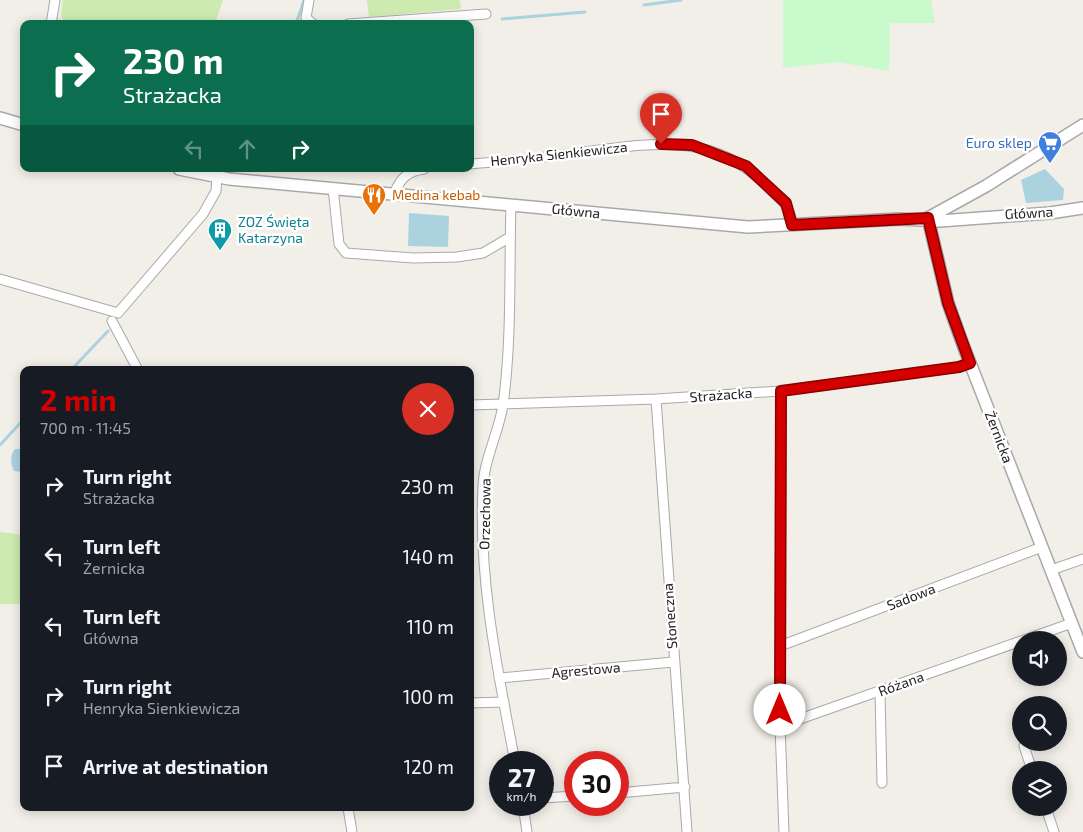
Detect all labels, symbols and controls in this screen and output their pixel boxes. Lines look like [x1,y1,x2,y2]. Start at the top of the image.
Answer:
text: 230 m [123,39,224,81]
icon: right [40,40,105,105]
text: Strażacka [123,81,222,107]
pin [640,93,682,144]
icon: arrive [647,100,675,128]
supermarket icon: Euro sklep [1037,130,1063,164]
place label: Euro sklep [966,134,1032,151]
icon: left [180,135,208,163]
icon: ahead [233,135,261,163]
icon: right [286,135,314,163]
street label: Henryka Sienkiewicza [490,138,628,169]
restaurant icon: Medina kebab [361,182,387,216]
place label: Medina kebab [392,186,480,203]
street label: Główna [551,200,601,221]
street label: Główna [1004,203,1054,222]
place label: ZOZ Święta Katarzyna [238,213,309,246]
building icon: ZOZ Święta Katarzyna [207,217,233,251]
text: 2 min [40,381,117,417]
button: close [402,383,454,435]
street label: Strażacka [689,384,753,405]
street label: Żernicka [982,408,1017,465]
text: 700 m · 11:45 [40,418,131,437]
text: Turn right [83,465,171,488]
icon: right [40,472,68,500]
text: 230 m [400,475,454,498]
street label: Orzechowa [475,478,494,550]
text: Strażacka [83,488,155,507]
text: Turn left [83,535,160,558]
icon: left [40,542,68,570]
text: 140 m [402,545,454,568]
text: Żernicka [83,558,145,577]
street label: Sadowa [884,580,938,614]
street label: Słoneczna [659,583,680,649]
text: Turn left [83,605,160,628]
icon: left [40,612,68,640]
text: 110 m [407,615,454,638]
text: Główna [83,628,139,647]
map controls [1012,631,1067,816]
button: sound [1012,631,1067,686]
street label: Agrestowa [551,658,621,681]
street label: Różana [876,667,926,700]
text: Turn right [83,675,171,698]
icon: right [40,682,68,710]
position arrow [753,683,805,735]
text: 100 m [403,685,454,708]
button: search [1012,696,1067,751]
text: Henryka Sienkiewicza [83,698,240,717]
speed limit sign: 30 [564,751,629,816]
icon: arrive [40,752,68,780]
text: Arrive at destination [83,755,268,778]
text: 120 m [403,755,454,778]
button: layers [1012,761,1067,816]
text: 27 [508,762,535,792]
text: km/h [507,789,536,803]

